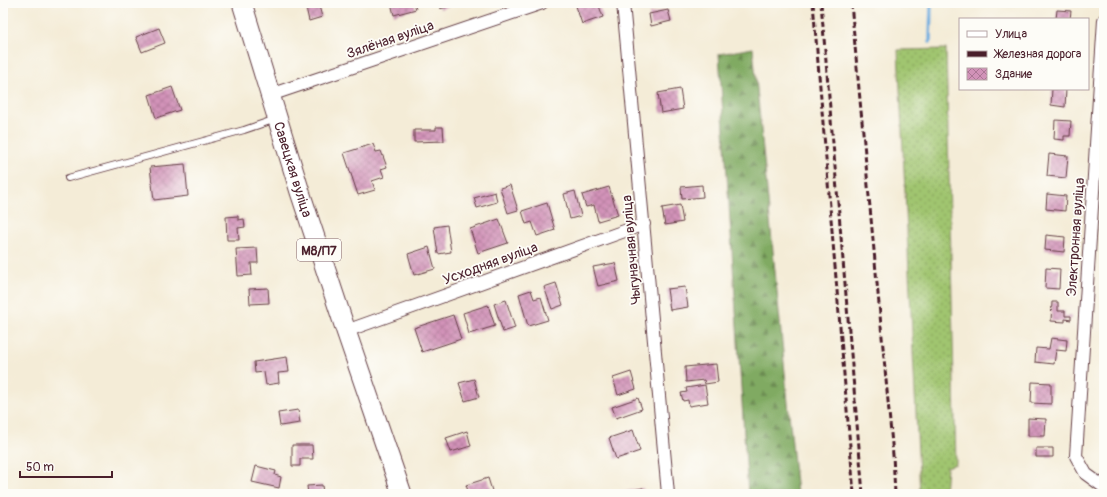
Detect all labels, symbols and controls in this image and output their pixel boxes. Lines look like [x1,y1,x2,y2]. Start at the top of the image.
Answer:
street label: Зялёная вуліца [344,17,436,62]
legend [959,18,1089,90]
text: Улица [995,27,1027,42]
text: Железная дорога [993,47,1082,62]
text: Здание [995,67,1032,82]
street label: Савецкая вуліца [270,120,316,219]
street label: Электронная вуліца [1063,177,1088,297]
street label: Чыгуначная вуліца [618,195,645,305]
street label: Усходняя вуліца [440,238,540,288]
road number: М8/П7 [297,239,341,261]
scale bar [20,453,112,479]
text: 50 m [26,460,54,475]

